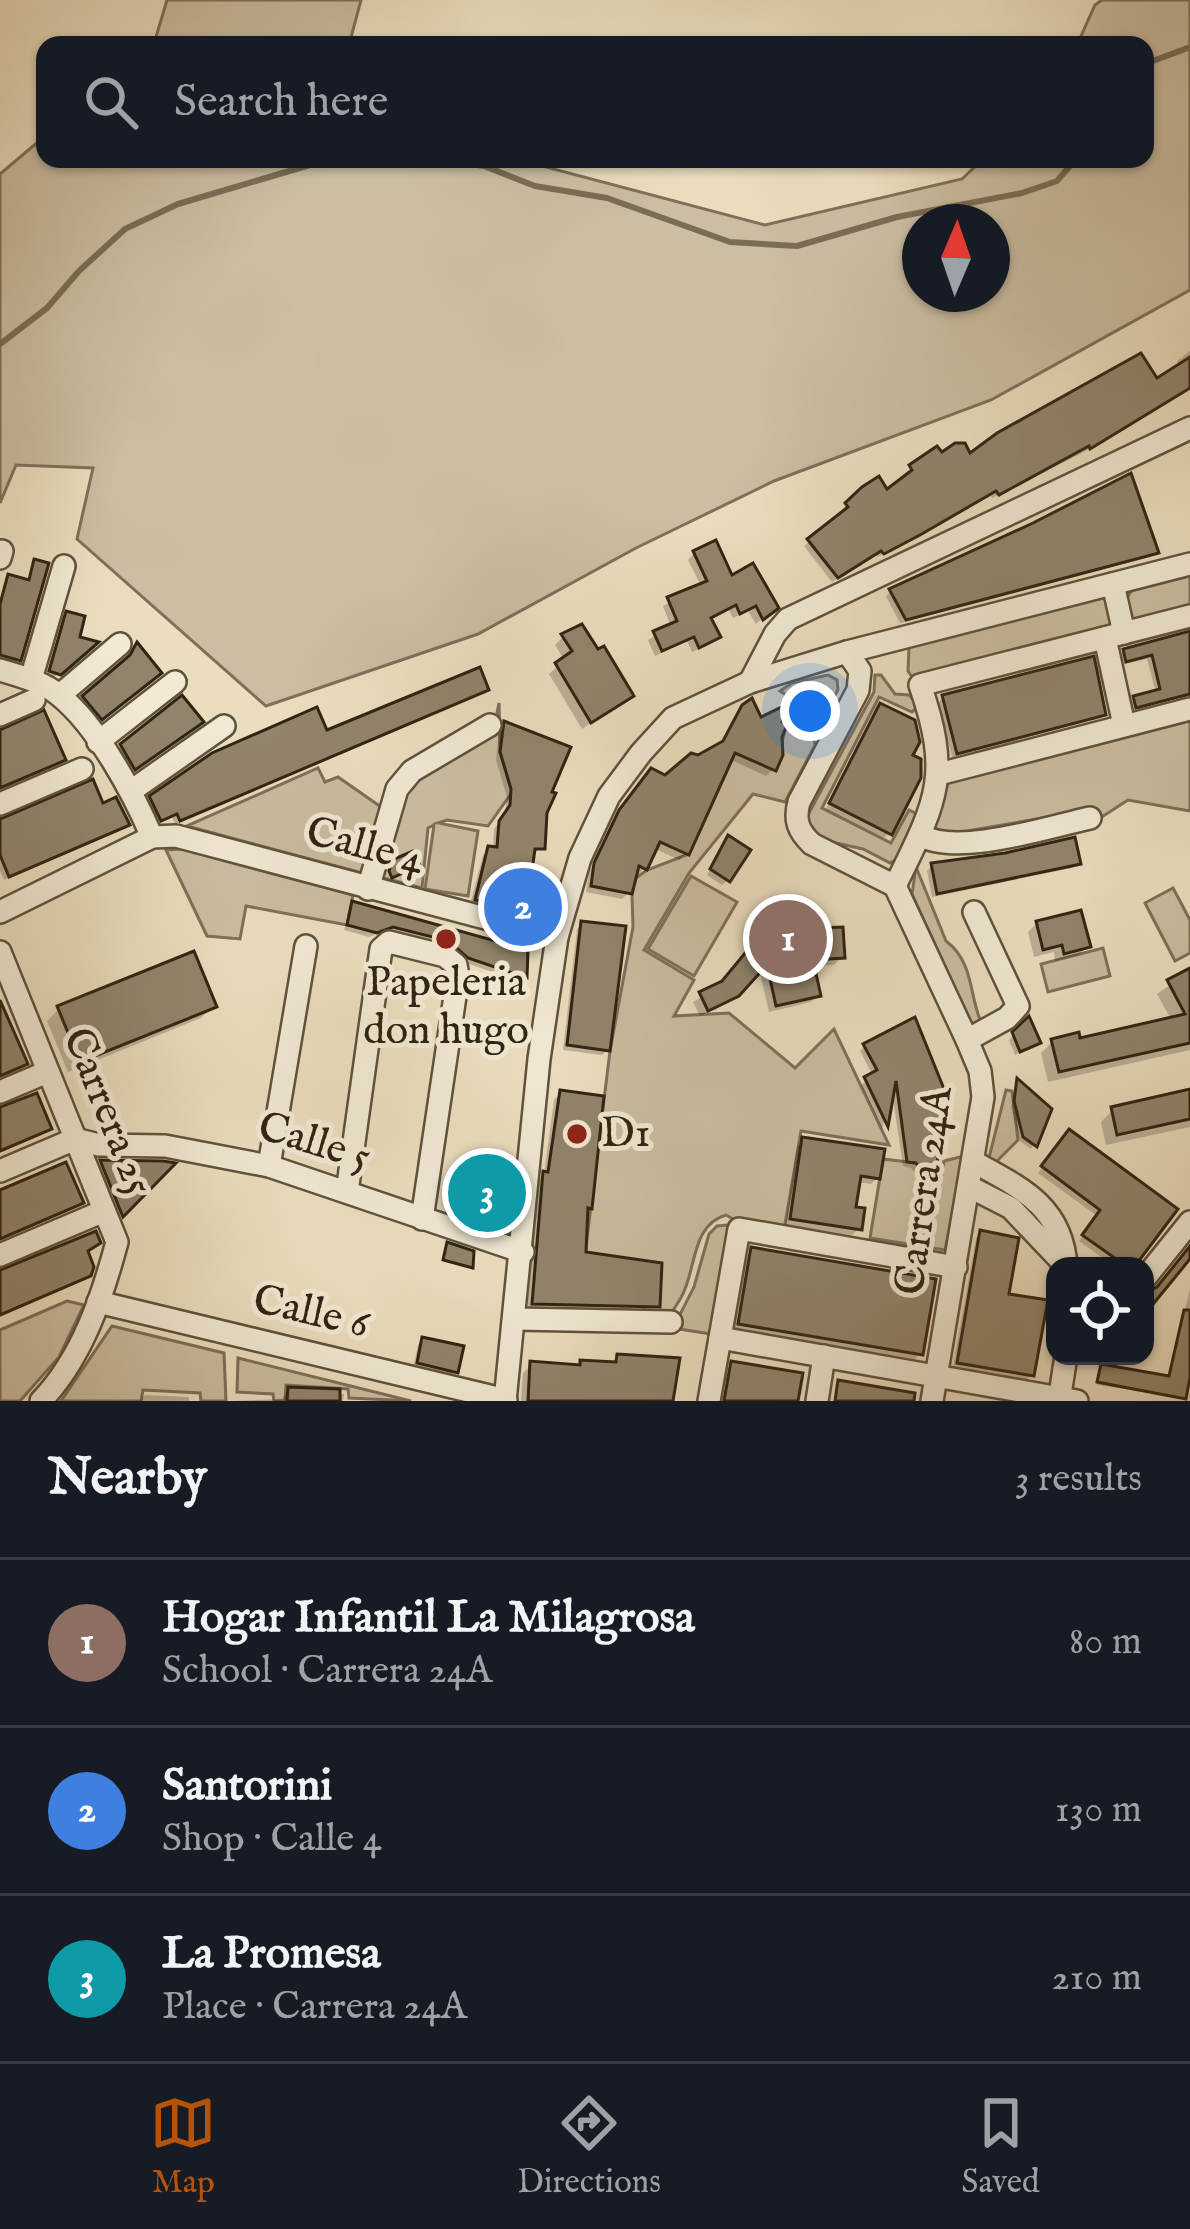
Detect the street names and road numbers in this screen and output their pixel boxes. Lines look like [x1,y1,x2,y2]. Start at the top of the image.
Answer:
street label: Calle 4 [300,806,430,888]
street label: Carrera 25 [49,1021,165,1203]
street label: Carrera 24A [884,1082,966,1299]
street label: Calle 5 [251,1101,377,1185]
street label: Calle 6 [248,1274,375,1352]

